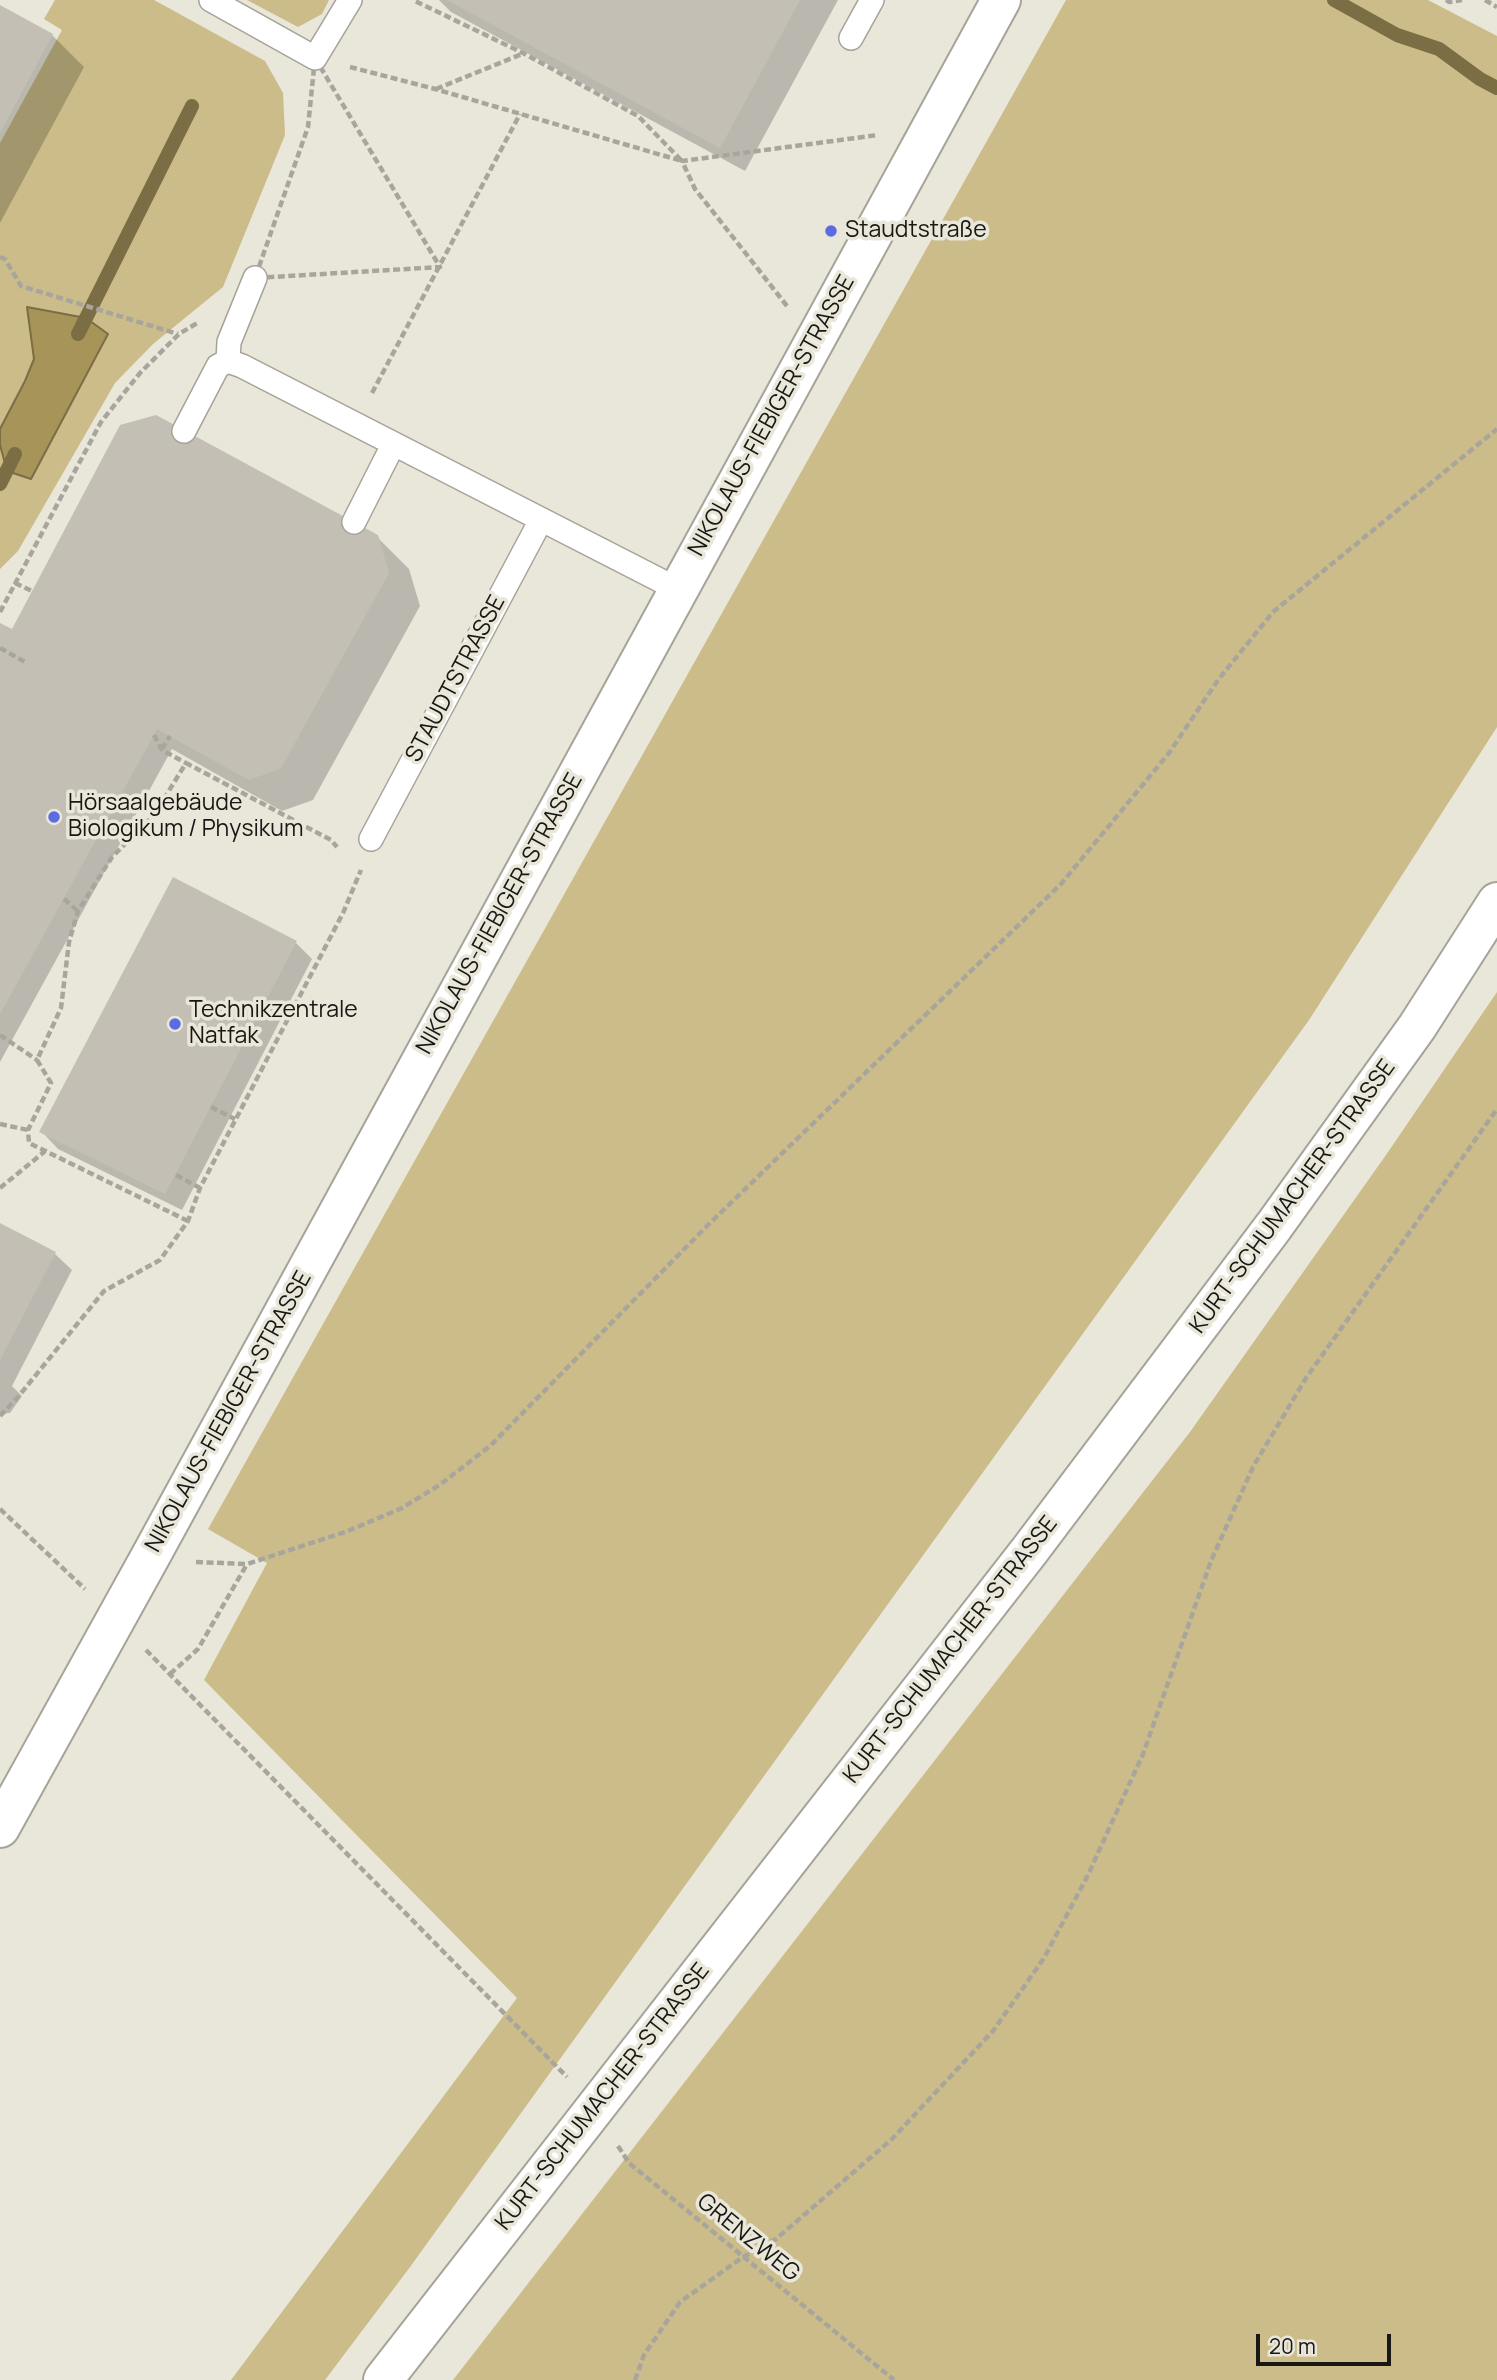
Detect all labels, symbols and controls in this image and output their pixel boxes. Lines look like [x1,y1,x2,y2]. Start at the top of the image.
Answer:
place label: Staudtstraße [845,217,987,245]
marker: Staudtstraße [823,223,839,239]
street label: NIKOLAUS-FIEBIGER-STRASSE [683,271,861,561]
street label: STAUDTSTRASSE [400,591,512,767]
street label: NIKOLAUS-FIEBIGER-STRASSE [411,769,589,1059]
place label: Hörsaalgebäude Biologikum / Physikum [68,790,303,844]
marker: Hörsaalgebäude Biologikum / Physikum [46,809,62,825]
place label: Technikzentrale Natfak [189,997,358,1051]
marker: Technikzentrale Natfak [167,1016,183,1032]
street label: KURT-SCHUMACHER-STRASSE [1184,1055,1402,1339]
street label: NIKOLAUS-FIEBIGER-STRASSE [140,1267,318,1557]
street label: KURT-SCHUMACHER-STRASSE [838,1511,1064,1789]
street label: KURT-SCHUMACHER-STRASSE [490,1958,716,2236]
street label: GRENZWEG [691,2188,805,2288]
scale bar [1259,2320,1394,2364]
text: 20 m [1269,2332,1316,2360]

